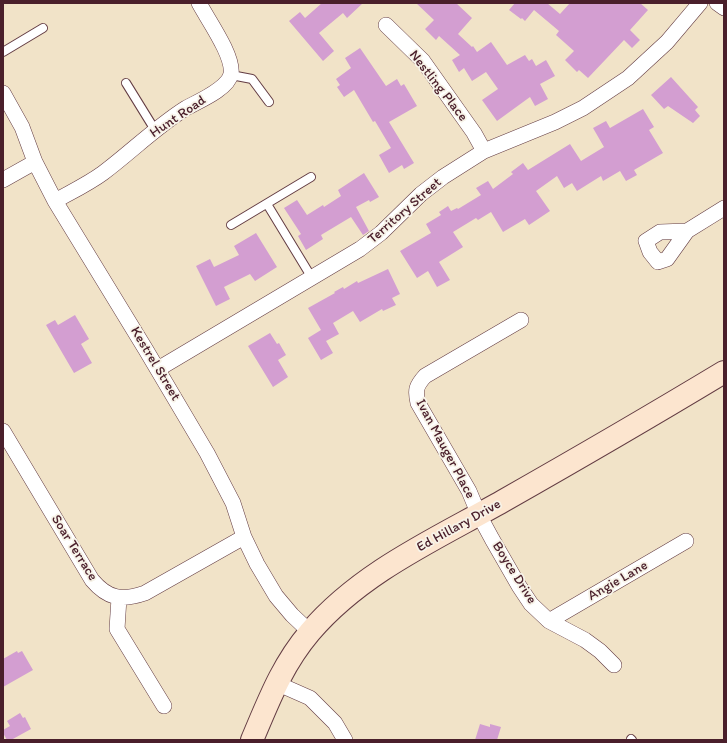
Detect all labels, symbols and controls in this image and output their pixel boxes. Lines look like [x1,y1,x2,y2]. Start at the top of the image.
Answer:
street label: Nestling Place [405,47,471,125]
street label: Hunt Road [147,92,209,142]
street label: Territory Street [365,174,445,248]
street label: Kestrel Street [126,324,184,404]
street label: Ivan Mauger Place [412,396,478,502]
street label: Ed Hillary Drive [414,496,504,556]
street label: Soar Terrace [47,512,101,584]
street label: Boyce Drive [488,539,540,607]
street label: Angie Lane [585,557,651,605]

